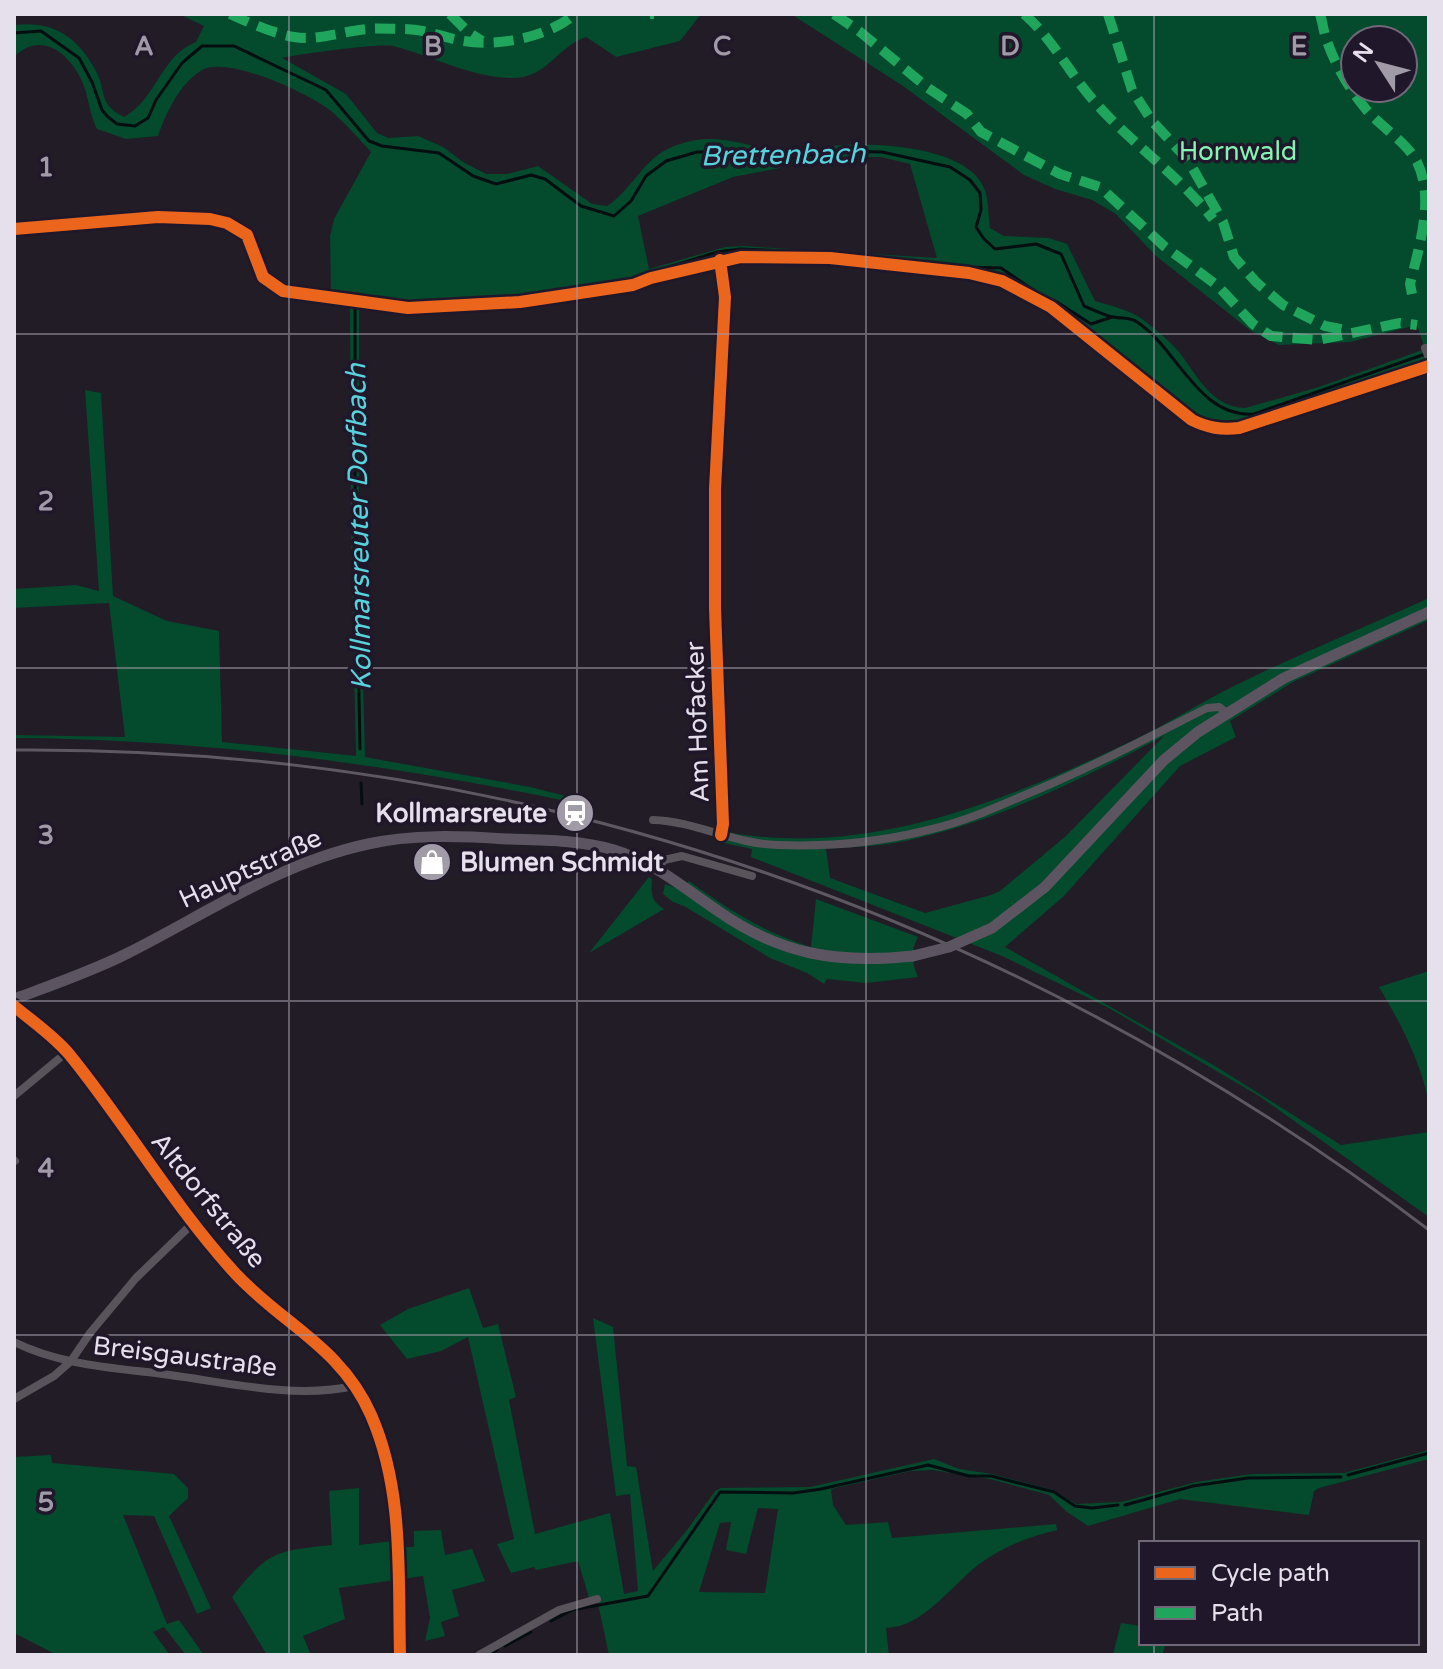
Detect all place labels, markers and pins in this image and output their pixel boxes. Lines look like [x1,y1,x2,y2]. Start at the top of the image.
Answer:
station icon: Kollmarsreute [554,792,596,834]
place label: Kollmarsreute [375,798,547,829]
shop icon: Blumen Schmidt [411,841,453,883]
place label: Blumen Schmidt [460,847,664,878]

